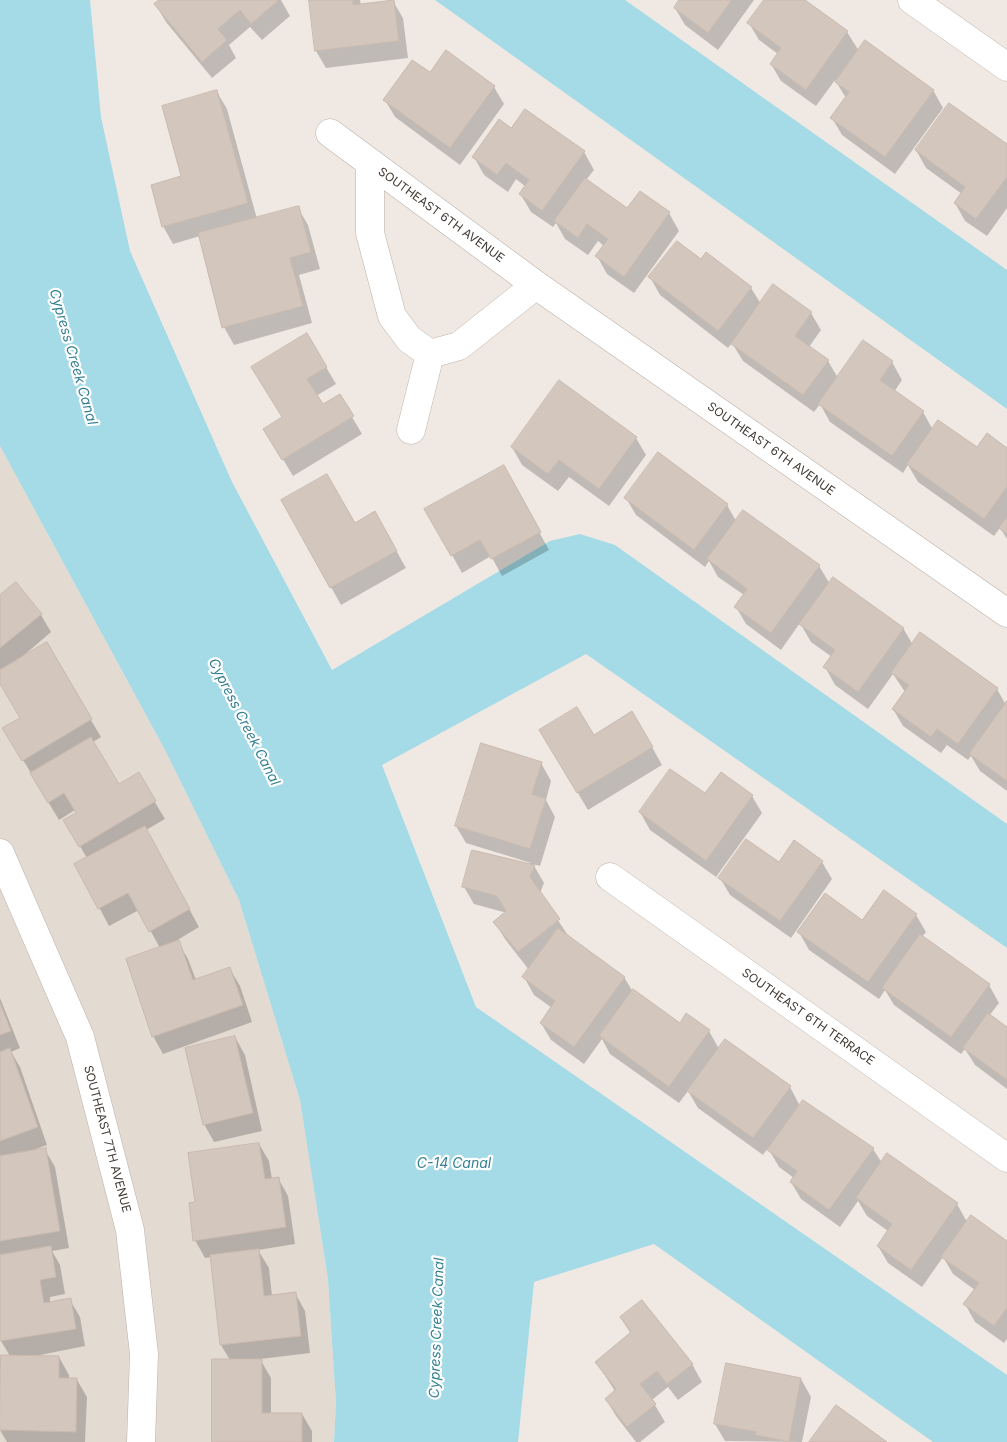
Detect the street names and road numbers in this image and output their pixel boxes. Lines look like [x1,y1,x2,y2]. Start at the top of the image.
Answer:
street label: SOUTHEAST 6TH AVENUE [375,164,507,266]
street label: SOUTHEAST 6TH AVENUE [704,399,838,499]
street label: SOUTHEAST 6TH TERRACE [739,966,877,1068]
street label: SOUTHEAST 7TH AVENUE [80,1064,134,1214]

